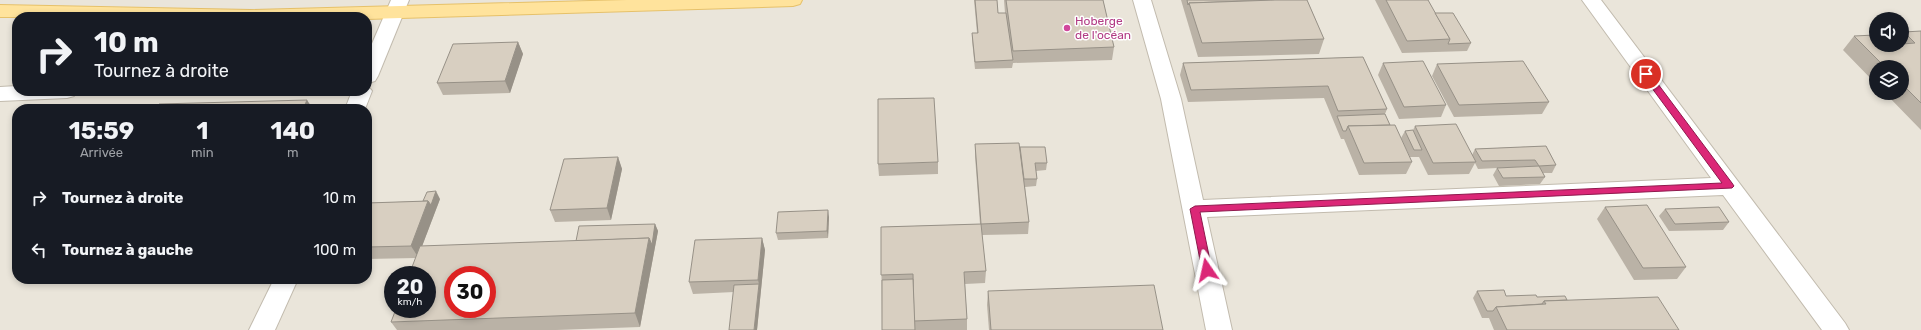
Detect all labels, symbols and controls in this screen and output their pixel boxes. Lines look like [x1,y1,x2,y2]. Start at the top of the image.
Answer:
map controls [1869,12,1909,100]
button: sound [1869,12,1909,52]
place label: Hoberge de l'océan [1075,14,1131,42]
marker: Hoberge de l'océan [1062,23,1072,33]
text: 10 m [94,26,159,59]
icon: right [28,28,80,80]
pin [1629,57,1663,91]
text: Tournez à droite [94,60,229,82]
button: layers [1869,60,1909,100]
icon: arrive [1635,63,1657,85]
text: 15:59 [69,117,134,145]
text: 1 [196,117,208,145]
text: 140 [271,117,315,145]
text: Arrivée [80,145,123,160]
text: min [191,145,214,160]
text: m [287,145,299,160]
icon: right [28,187,50,209]
text: Tournez à droite [62,189,183,207]
text: 10 m [323,189,356,207]
icon: left [28,239,50,261]
text: Tournez à gauche [62,241,193,259]
text: 100 m [314,241,356,259]
position arrow [1186,249,1228,291]
speed limit sign: 30 [444,266,496,318]
text: 20 [397,275,423,299]
text: km/h [398,296,422,308]

